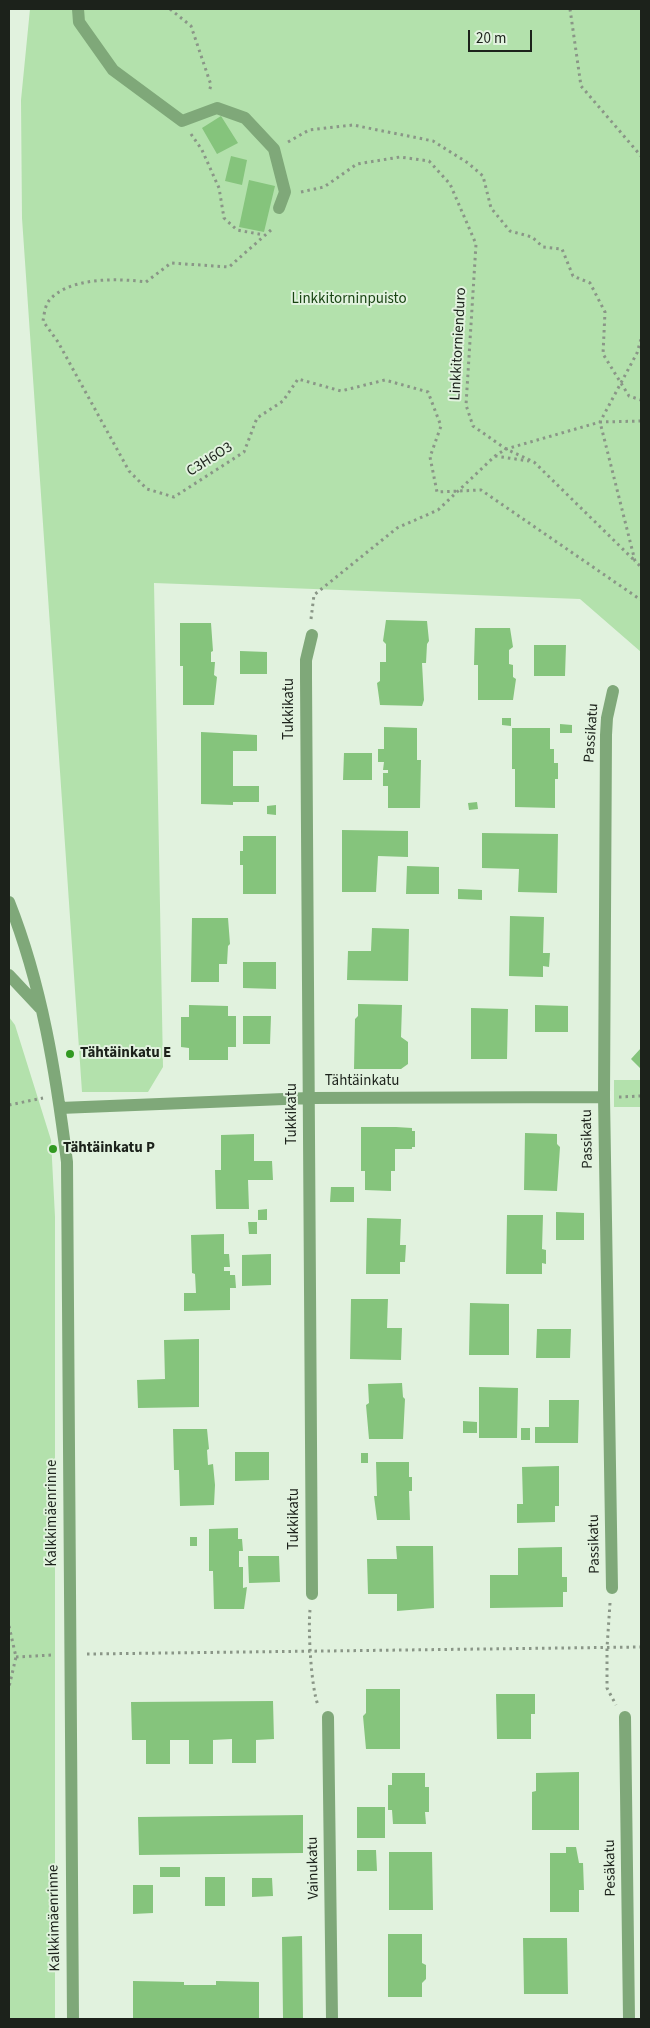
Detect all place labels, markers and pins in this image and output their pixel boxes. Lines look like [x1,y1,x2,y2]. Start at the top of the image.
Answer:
place label: Tähtäinkatu E [80,1045,171,1063]
marker: Tähtäinkatu E [64,1048,76,1060]
place label: Tähtäinkatu P [63,1140,155,1158]
marker: Tähtäinkatu P [47,1143,59,1155]

